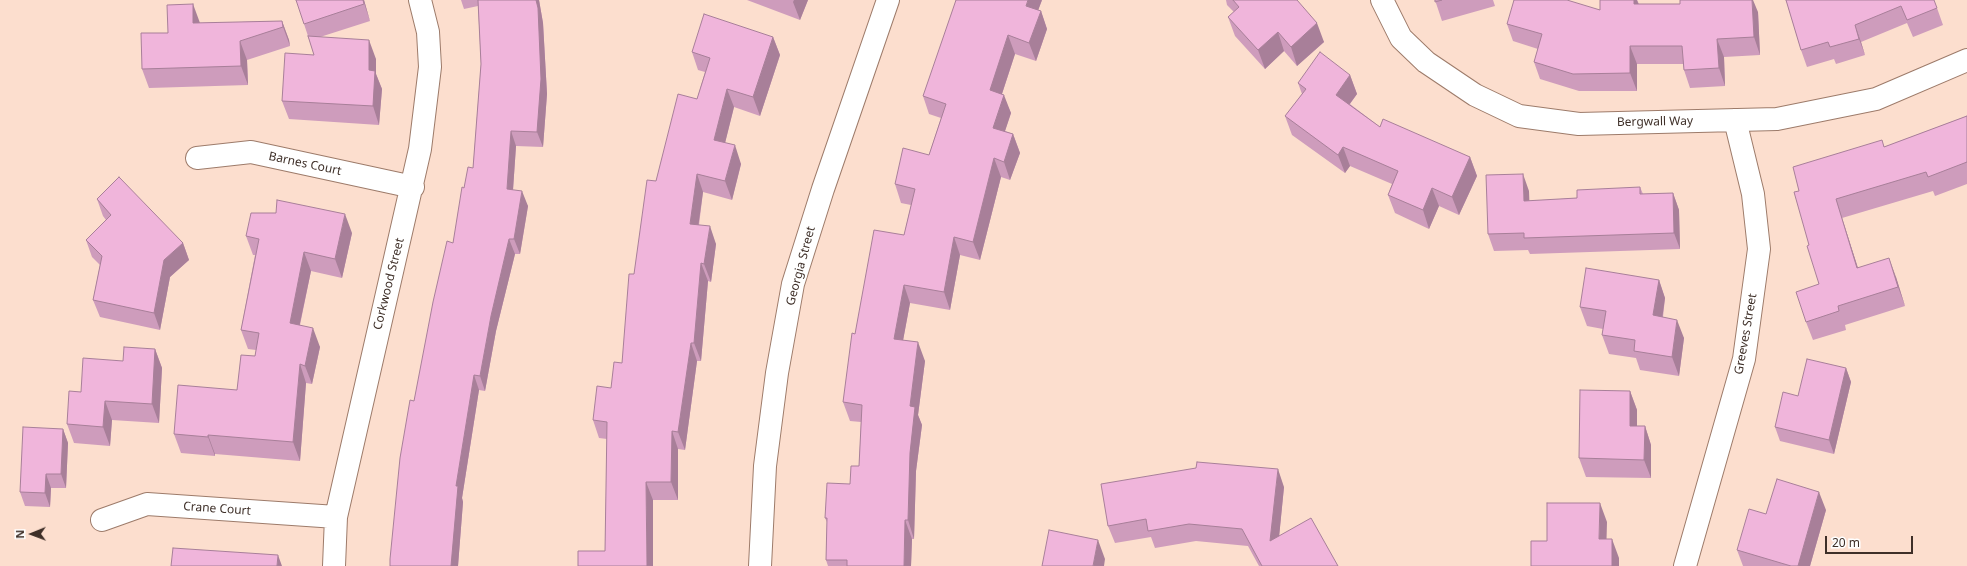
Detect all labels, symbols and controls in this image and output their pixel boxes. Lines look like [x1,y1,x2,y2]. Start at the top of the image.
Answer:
street label: Bergwall Way [1617,114,1693,130]
street label: Barnes Court [267,149,343,179]
street label: Georgia Street [784,225,818,307]
street label: Corkwood Street [371,237,407,331]
street label: Greeves Street [1732,292,1760,376]
street label: Crane Court [183,499,251,519]
north arrow [12,514,52,554]
scale bar [1827,528,1915,554]
text: N [12,530,27,539]
text: 20 m [1832,534,1860,551]

